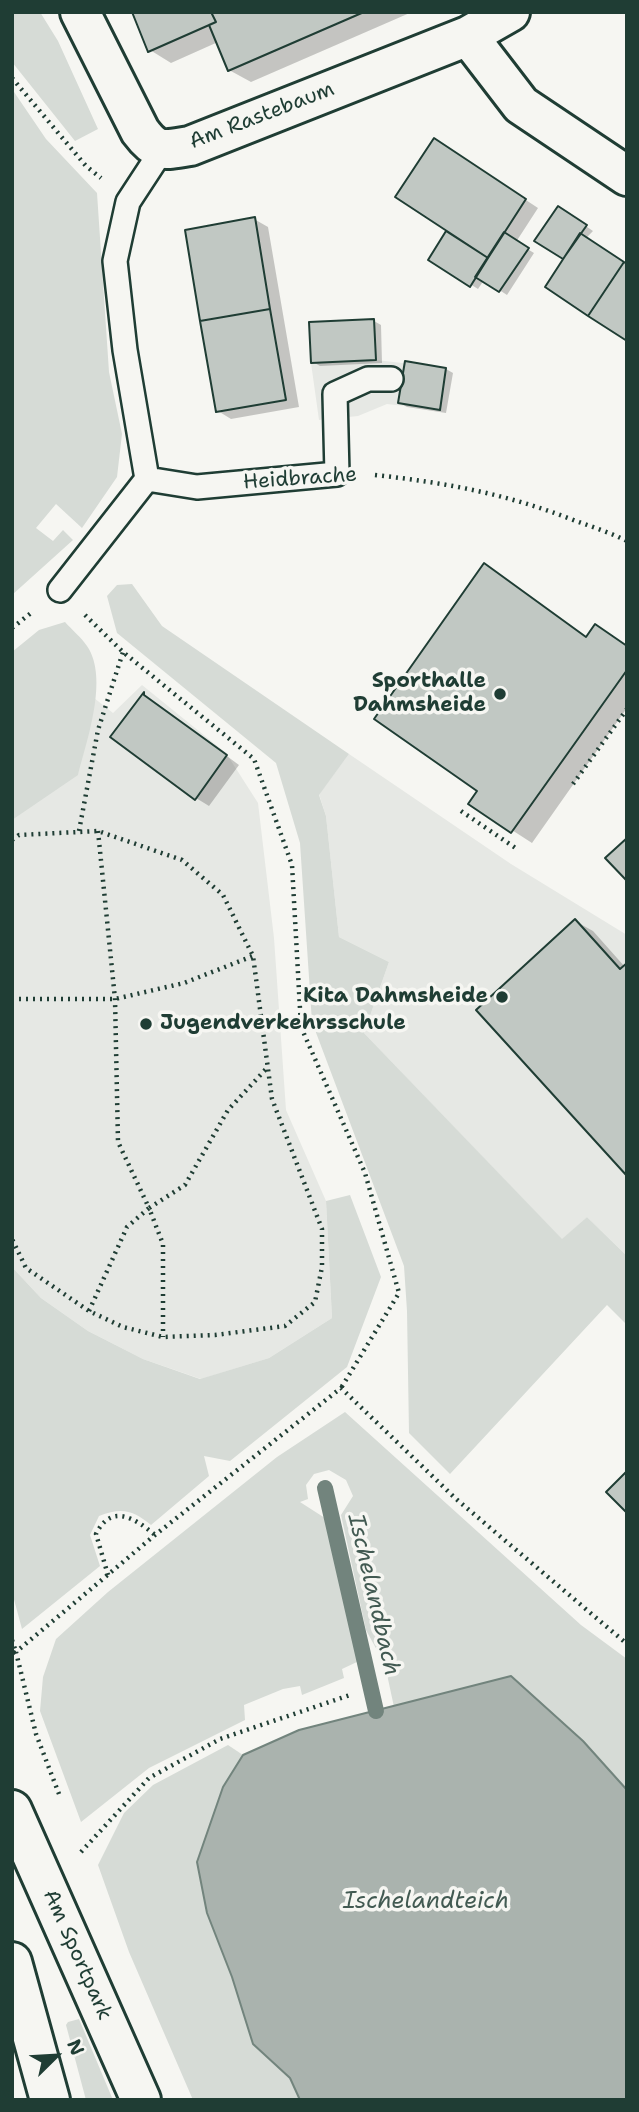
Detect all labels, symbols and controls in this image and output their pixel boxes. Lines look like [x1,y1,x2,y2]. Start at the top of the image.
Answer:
street label: Am Rastebaum [186,77,338,155]
street label: Heidbrache [242,462,358,496]
place label: Sporthalle Dahmsheide [353,669,486,719]
marker: Sporthalle Dahmsheide [492,686,508,702]
place label: Kita Dahmsheide [303,984,488,1010]
marker: Kita Dahmsheide [494,989,510,1005]
place label: Jugendverkehrsschule [160,1011,406,1037]
marker: Jugendverkehrsschule [138,1016,154,1032]
water label: Ischelandbach [341,1511,405,1679]
street label: Am Sportpark [37,1886,117,2024]
water label: Ischelandteich [343,1888,509,1916]
north arrow [21,2021,91,2091]
text: N [61,2035,90,2059]

